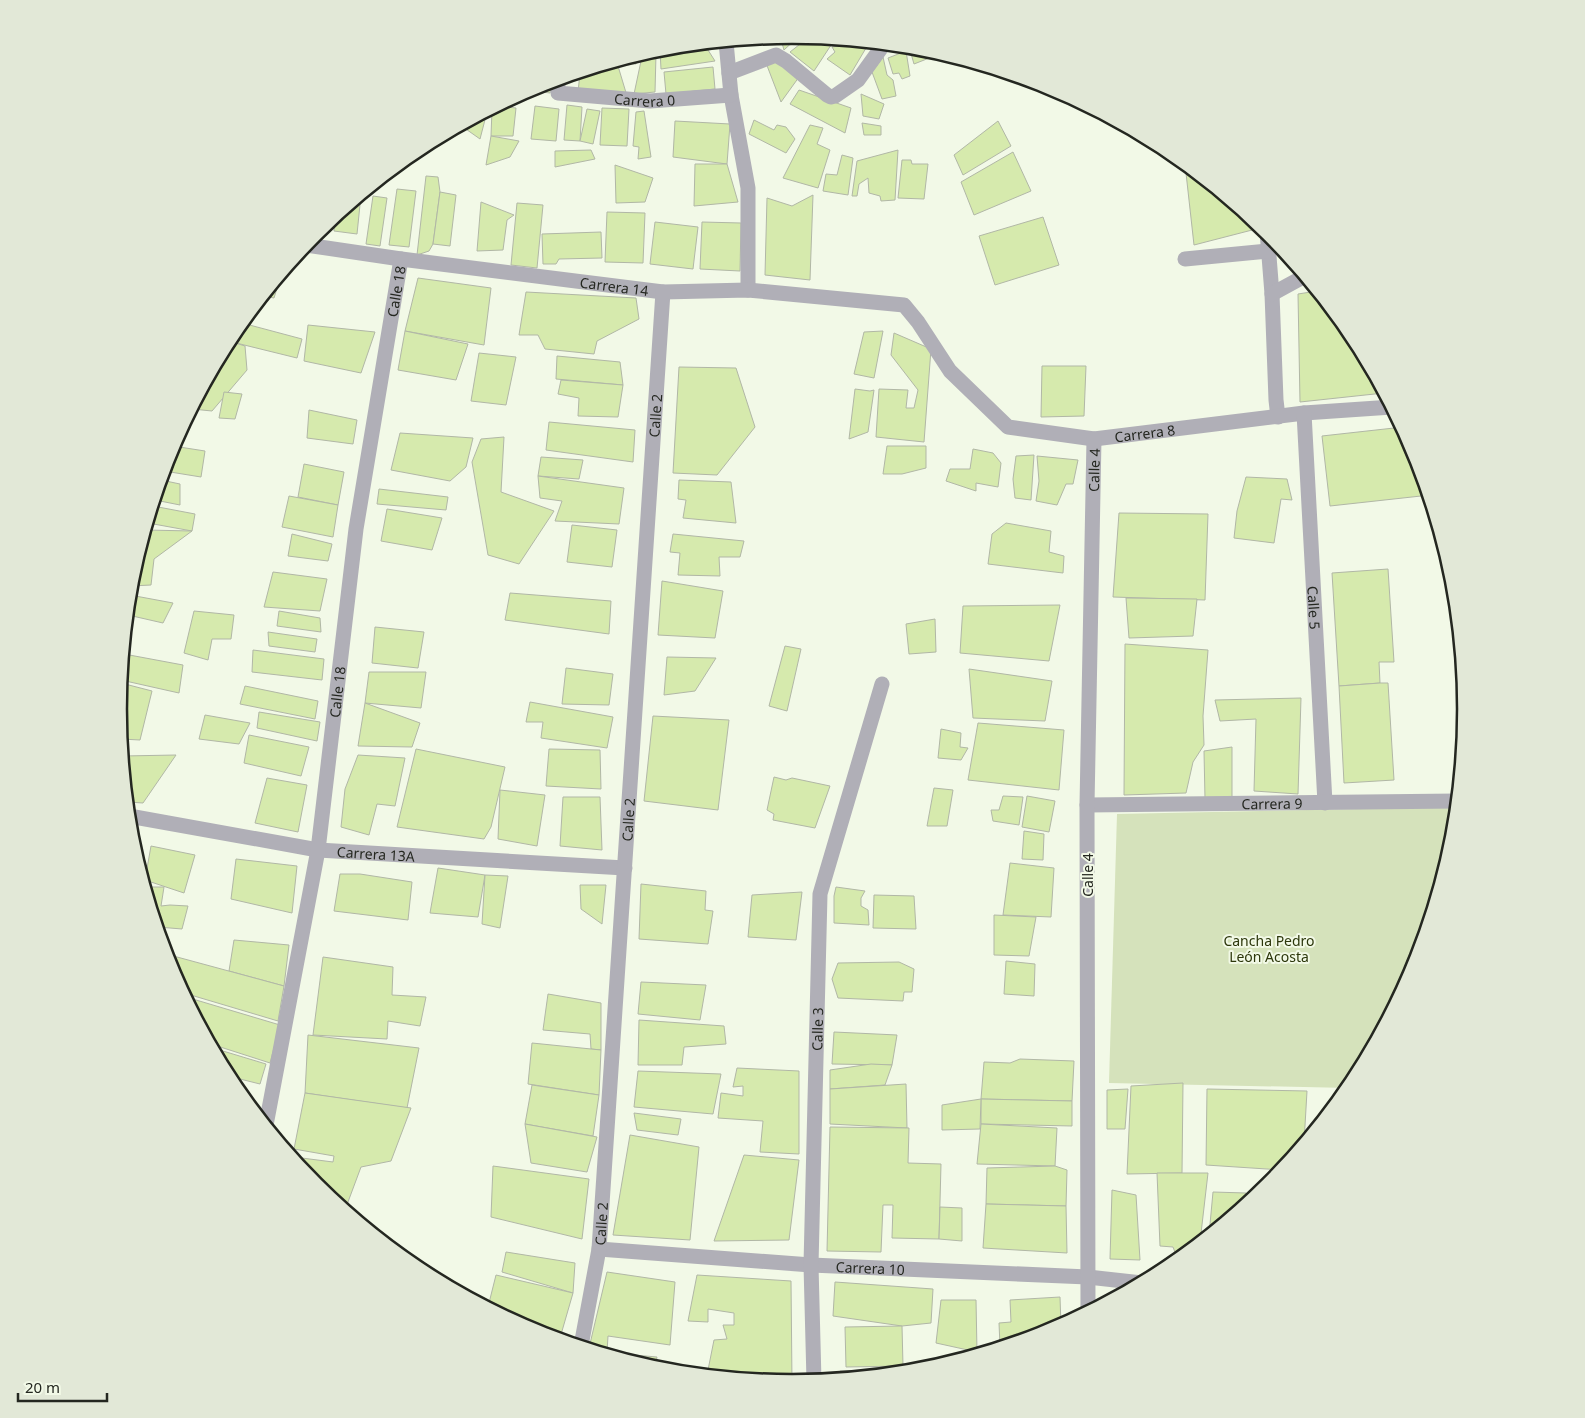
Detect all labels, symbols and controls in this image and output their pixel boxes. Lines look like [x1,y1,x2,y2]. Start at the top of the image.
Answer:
street label: Carrera 0 [613,88,676,110]
street label: Calle 18 [382,264,409,318]
street label: Carrera 14 [579,272,650,300]
street label: Calle 2 [644,393,666,438]
street label: Carrera 8 [1113,420,1176,446]
street label: Calle 4 [1083,448,1103,492]
street label: Calle 5 [1304,585,1325,630]
street label: Calle 18 [324,665,349,719]
street label: Carrera 9 [1241,793,1303,813]
street label: Calle 2 [617,797,639,842]
street label: Carrera 13A [336,842,415,865]
street label: Calle 4 [1078,853,1097,897]
park label: Cancha Pedro León Acosta [1223,931,1315,966]
street label: Calle 3 [807,1007,827,1051]
street label: Calle 2 [590,1201,612,1246]
street label: Carrera 10 [835,1257,905,1279]
scale bar [18,1370,106,1402]
text: 20 m [25,1377,60,1397]

